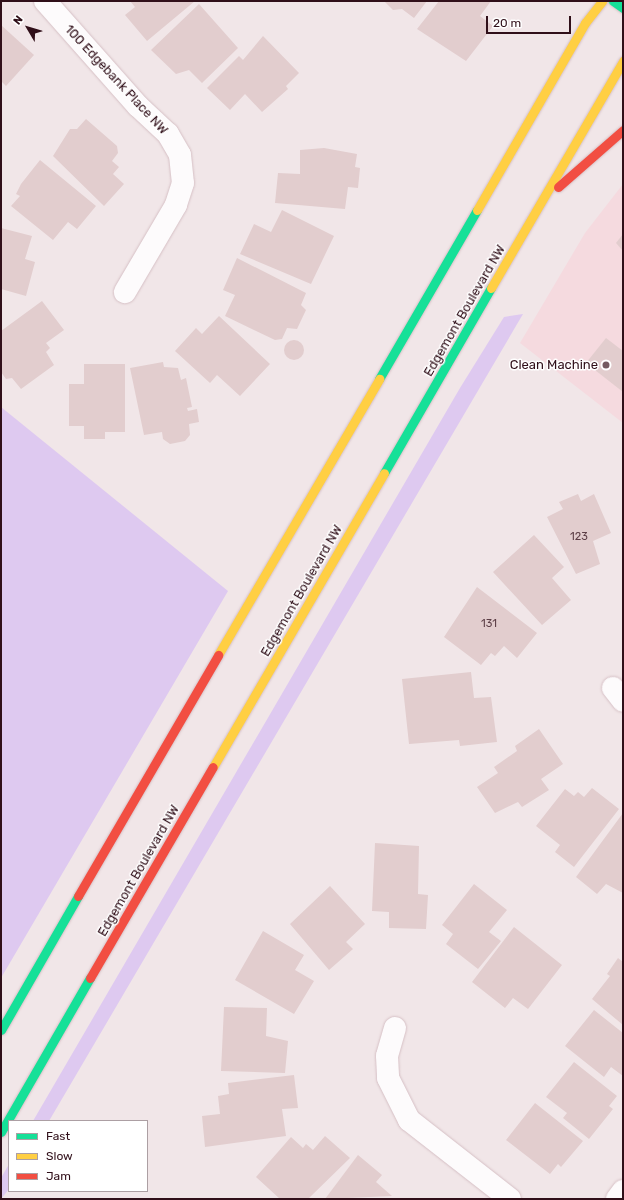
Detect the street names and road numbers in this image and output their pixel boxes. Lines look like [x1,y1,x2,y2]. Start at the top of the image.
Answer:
street label: 100 Edgebank Place NW [61,22,171,138]
street label: Edgemont Boulevard NW [421,243,509,379]
street label: Edgemont Boulevard NW [258,523,346,659]
street label: Edgemont Boulevard NW [95,803,183,939]

